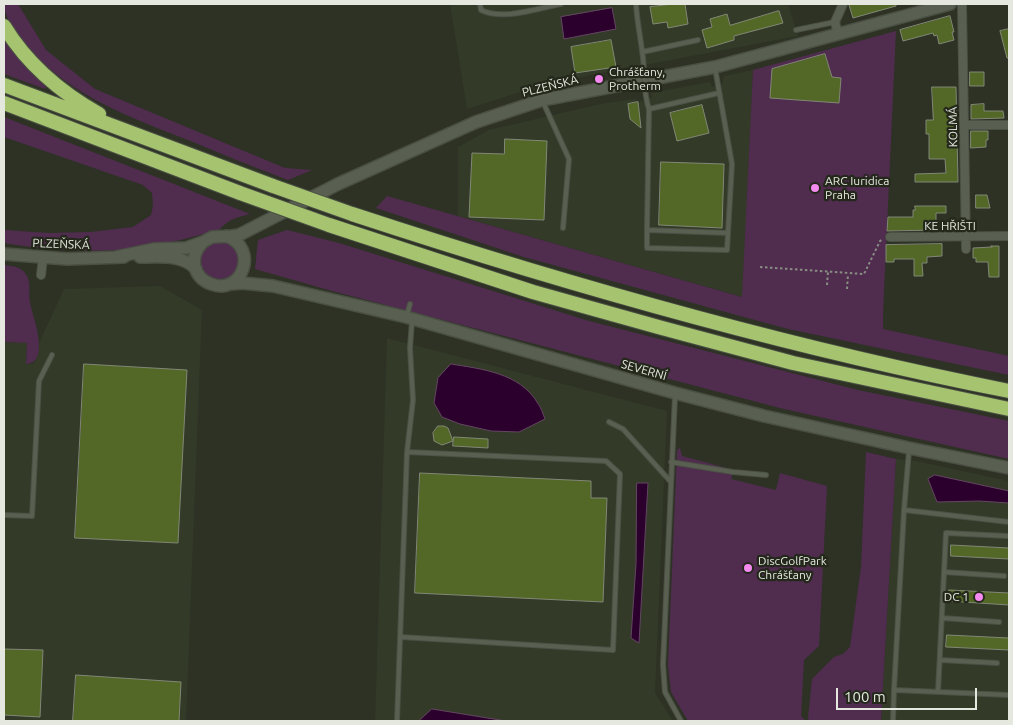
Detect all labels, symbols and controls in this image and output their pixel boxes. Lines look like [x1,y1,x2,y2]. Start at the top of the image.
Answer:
place label: Chrášťany, Protherm [609,65,665,93]
street label: PLZEŇSKÁ [520,72,580,100]
marker: Chrášťany, Protherm [593,73,605,85]
street label: KOLMÁ [945,107,961,147]
place label: ARC Iuridica Praha [825,174,889,202]
marker: ARC Iuridica Praha [809,182,821,194]
street label: KE HŘIŠTI [924,219,976,233]
street label: PLZEŇSKÁ [32,236,90,252]
street label: SEVERNÍ [620,357,668,383]
place label: DiscGolfPark Chrášťany [758,554,827,582]
marker: DiscGolfPark Chrášťany [742,562,754,574]
place label: DC 1 [944,590,969,604]
marker: DC 1 [973,591,985,603]
scale bar [838,678,979,710]
text: 100 m [844,688,886,705]

